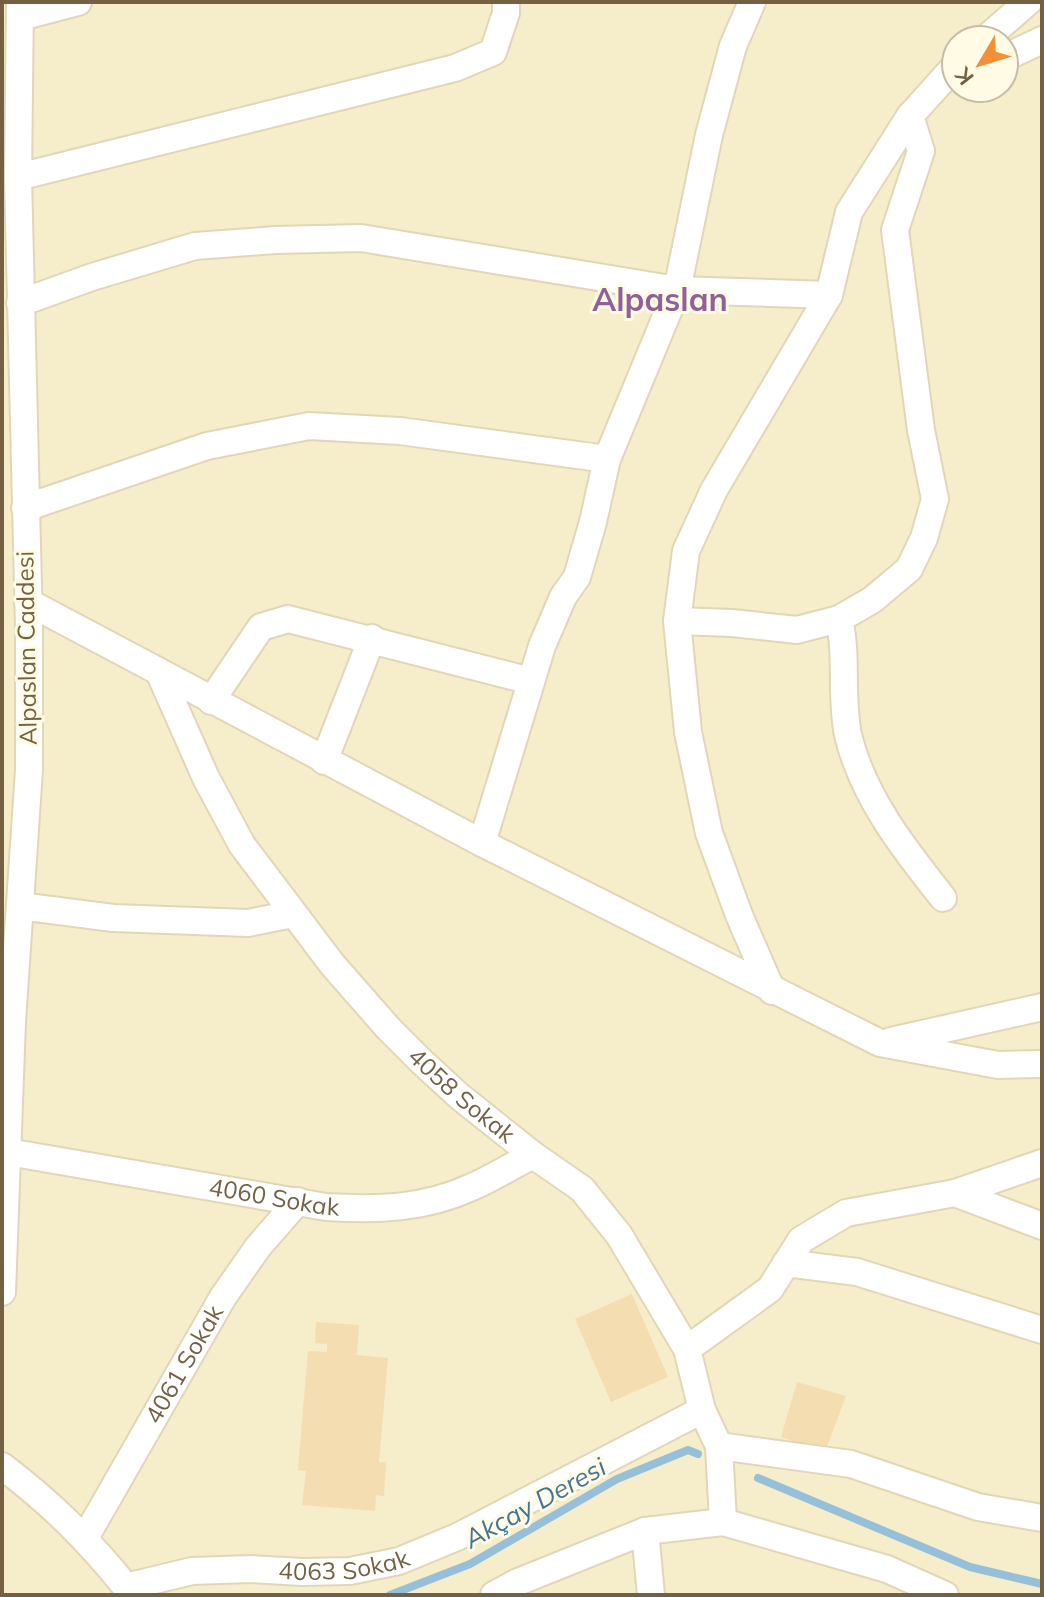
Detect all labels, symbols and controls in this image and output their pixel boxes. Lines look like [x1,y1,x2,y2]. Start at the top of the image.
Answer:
north arrow [940,24,1020,104]
text: K [948,61,980,91]
district label: Alpaslan [592,279,728,319]
street label: Alpaslan Caddesi [9,551,43,745]
street label: 4058 Sokak [402,1041,522,1149]
street label: 4060 Sokak [207,1171,341,1222]
street label: 4061 Sokak [138,1299,230,1428]
water label: Akçay Deresi [457,1450,612,1556]
street label: 4063 Sokak [278,1542,414,1586]

